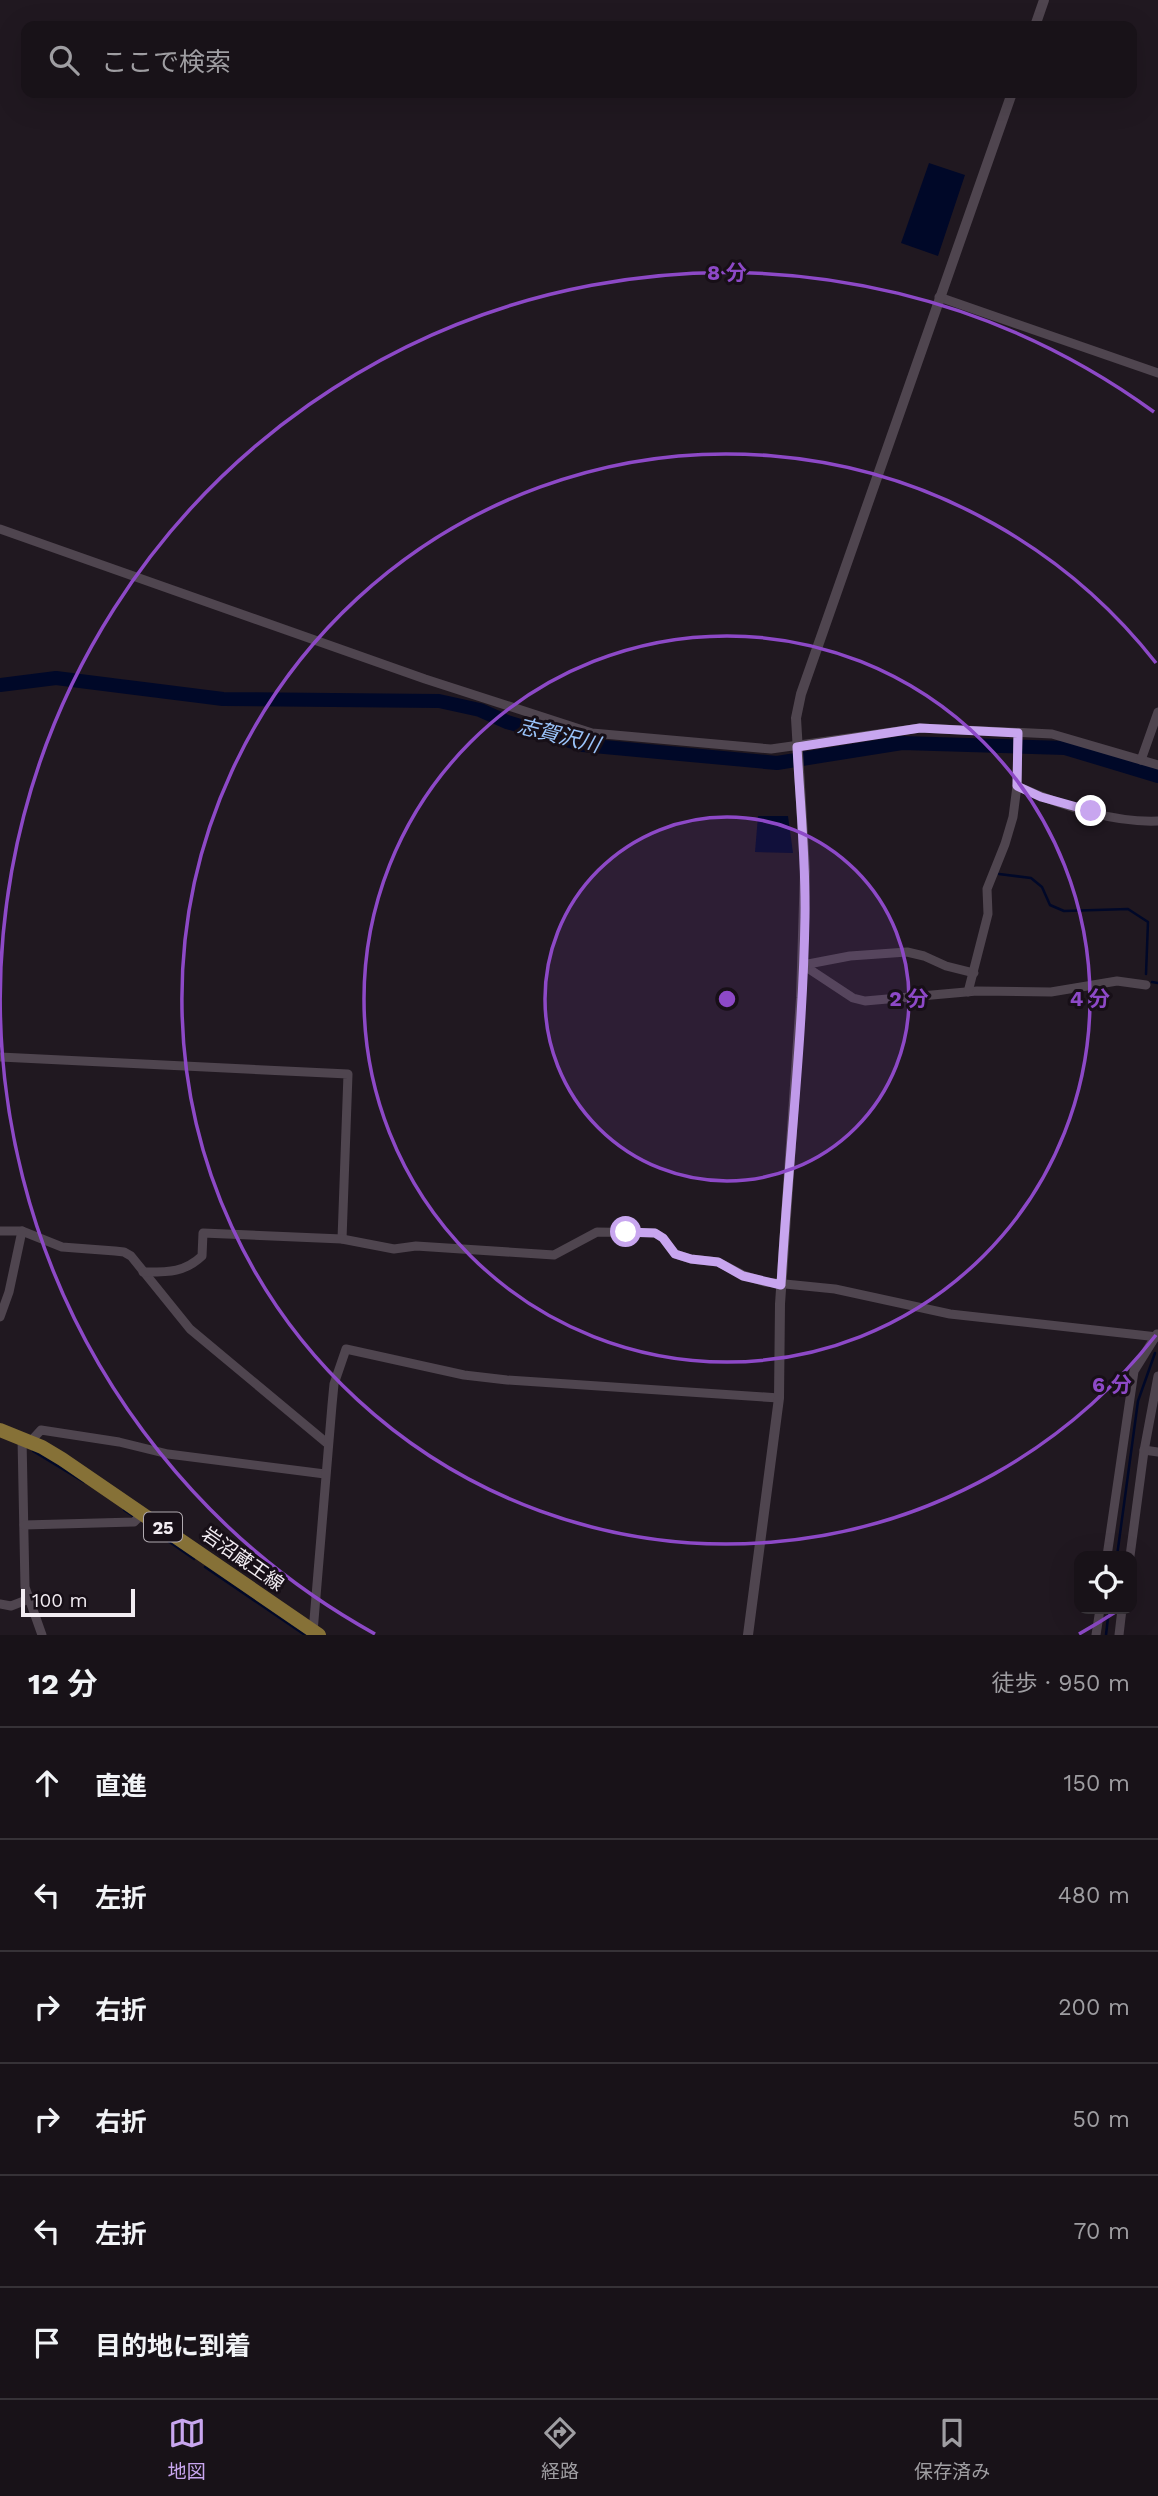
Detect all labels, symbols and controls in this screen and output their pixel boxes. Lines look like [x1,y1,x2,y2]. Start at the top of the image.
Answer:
search box [21,21,1137,98]
icon: search [45,41,83,79]
text: ここで検索 [101,47,231,77]
text: 8 分 [707,260,747,285]
water label: 志賀沢川 [515,713,605,758]
route end [1075,795,1106,826]
text: 2 分 [889,986,929,1011]
text: 4 分 [1070,986,1110,1011]
centre of rings [715,987,739,1011]
route start [610,1216,641,1247]
text: 6 分 [1092,1372,1132,1397]
road number: 25 [144,1512,182,1542]
street label: 岩沼蔵王線 [197,1522,289,1596]
map controls [1074,1551,1137,1614]
button: locate [1074,1551,1137,1614]
scale bar [21,1586,135,1618]
text: 100 m [32,1589,88,1612]
text: 12 分 [28,1666,97,1701]
text: 徒歩 · 950 m [991,1670,1130,1697]
icon: ahead [28,1764,66,1802]
text: 150 m [1064,1770,1130,1797]
text: 直進 [95,1771,147,1801]
icon: left [28,1876,66,1914]
text: 480 m [1058,1882,1130,1909]
text: 左折 [95,1883,147,1913]
icon: right [28,1988,66,2026]
text: 200 m [1058,1994,1130,2021]
text: 右折 [95,1995,147,2025]
icon: right [28,2100,66,2138]
text: 50 m [1073,2106,1130,2133]
text: 右折 [95,2107,147,2137]
icon: left [28,2212,66,2250]
text: 70 m [1073,2218,1130,2245]
text: 左折 [95,2219,147,2249]
icon: arrive [28,2324,66,2362]
text: 目的地に到着 [95,2331,251,2361]
tab: 地図 [168,2414,206,2483]
tab: 経路 [541,2414,579,2483]
tab: 保存済み [914,2414,990,2483]

